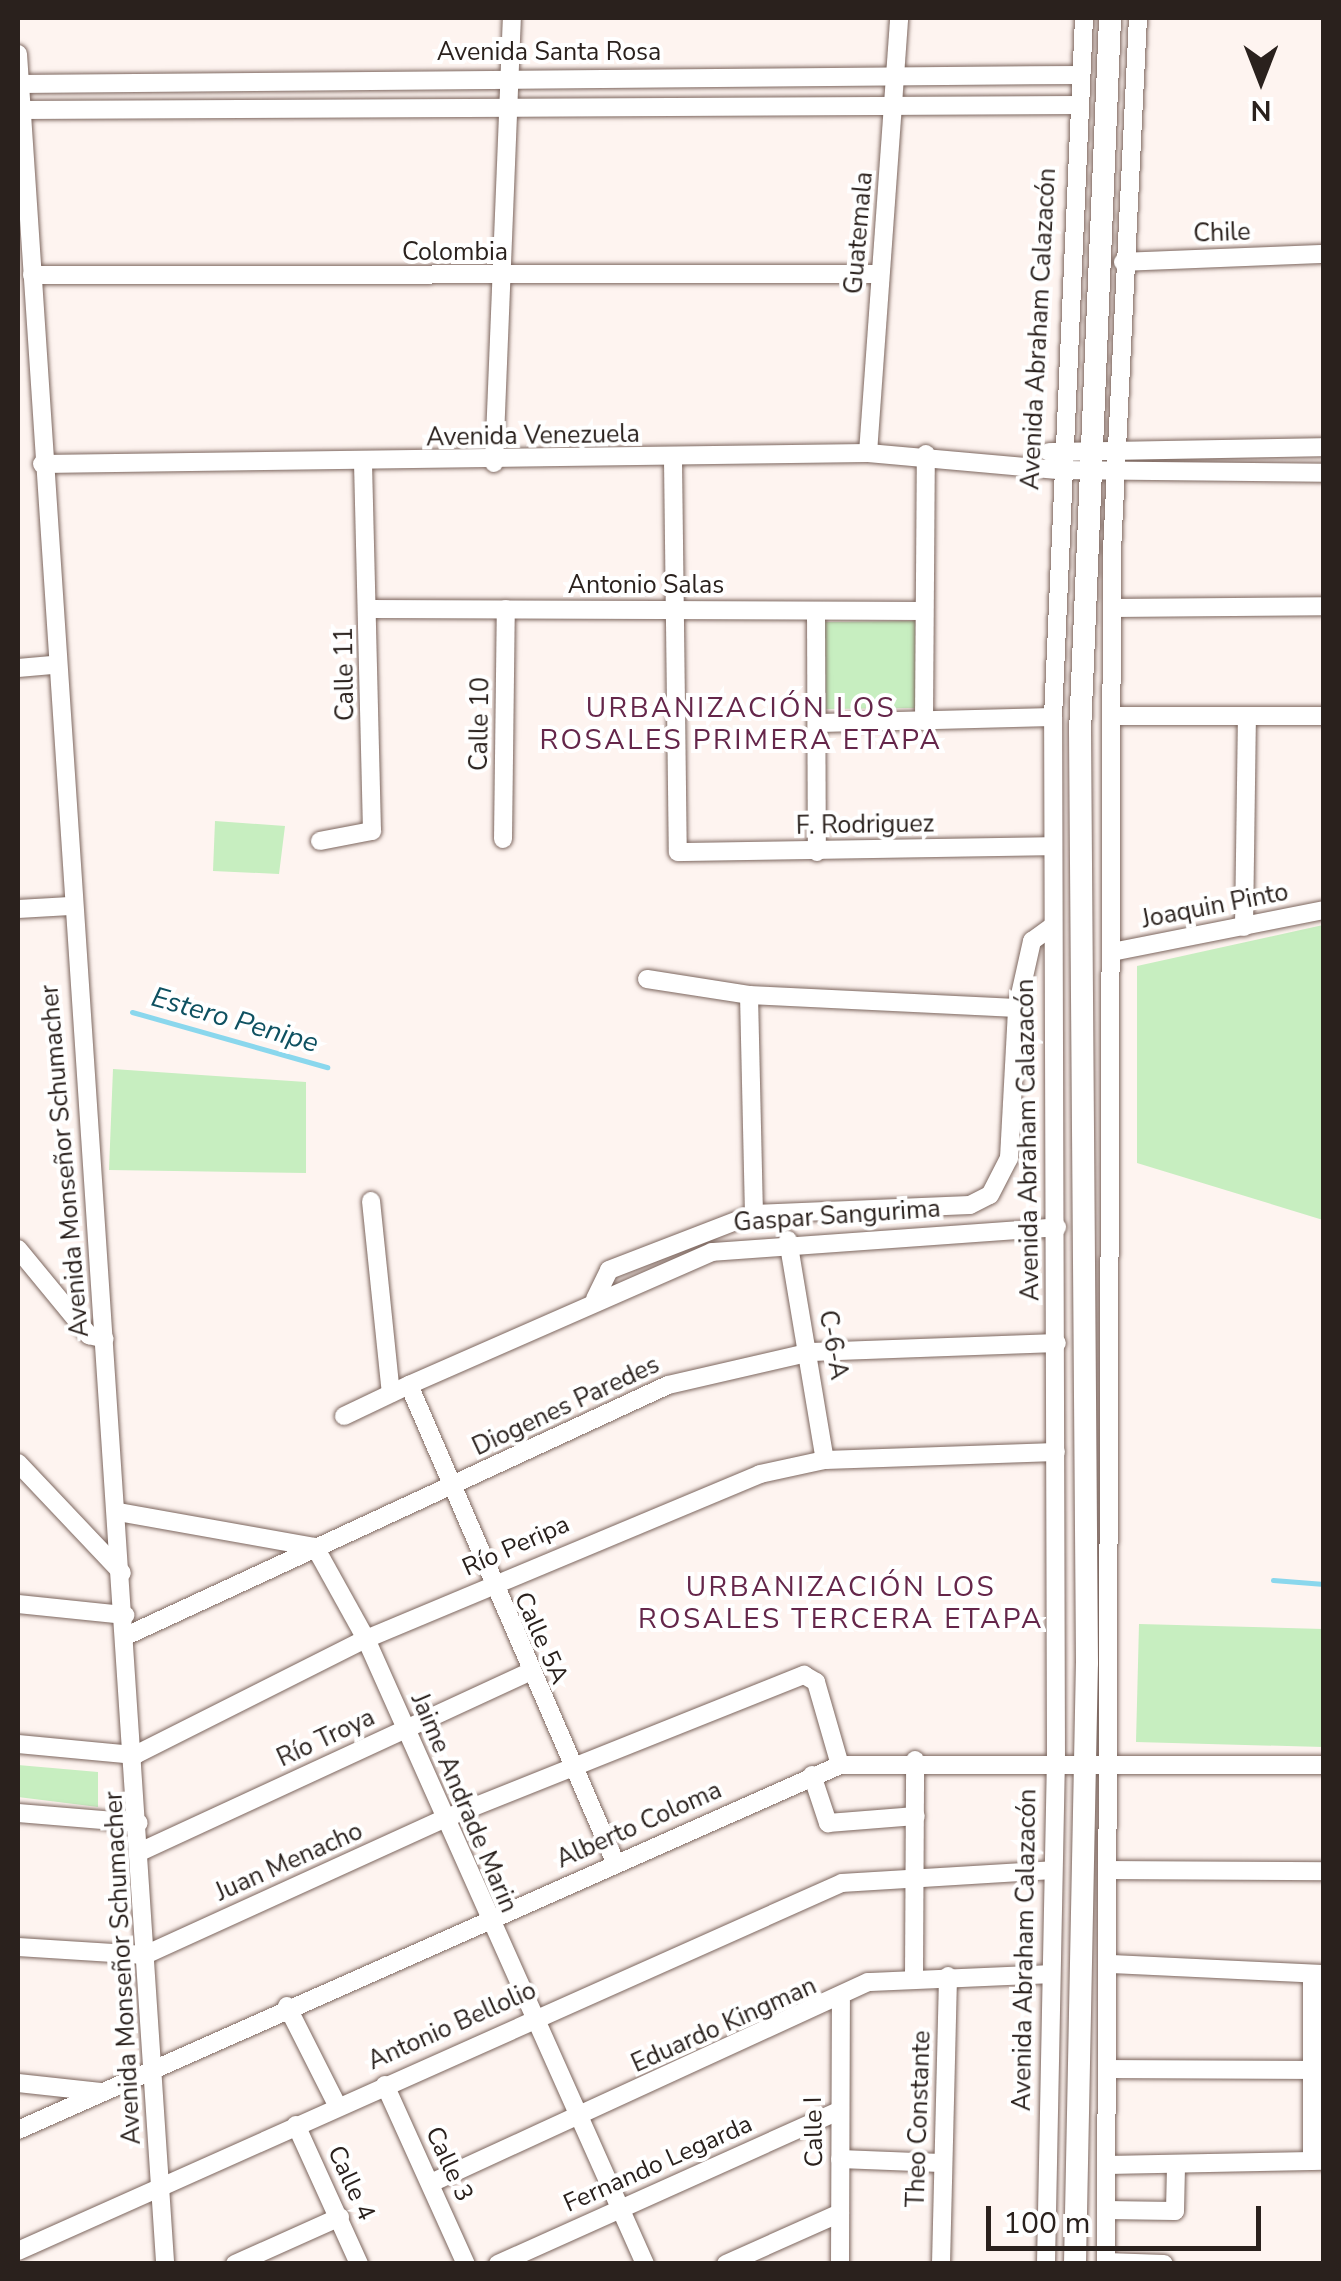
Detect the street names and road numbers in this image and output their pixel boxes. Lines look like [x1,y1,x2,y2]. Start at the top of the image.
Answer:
street label: Avenida Santa Rosa [437,37,661,67]
street label: Avenida Abraham Calazacón [1016,167,1062,491]
street label: Guatemala [839,171,879,295]
street label: Chile [1193,217,1251,249]
street label: Colombia [402,237,508,267]
street label: Avenida Venezuela [426,419,640,453]
street label: Antonio Salas [568,570,724,600]
street label: Calle 11 [329,627,361,721]
street label: Calle 10 [464,677,496,771]
street label: F. Rodriguez [796,809,934,841]
street label: Joaquin Pinto [1139,877,1291,935]
street label: Avenida Abraham Calazacón [1010,979,1046,1301]
street label: Avenida Monseñor Schumacher [35,983,95,1339]
street label: Gaspar Sangurima [732,1194,942,1238]
street label: C-6-A [812,1308,854,1382]
street label: Diogenes Paredes [468,1350,664,1462]
street label: Río Peripa [458,1509,574,1583]
street label: Calle 5A [508,1587,574,1689]
street label: Jaime Andrade Marin [404,1689,524,1917]
street label: Río Troya [272,1702,380,1774]
street label: Alberto Coloma [552,1775,726,1875]
street label: Avenida Abraham Calazacón [1007,1789,1043,2111]
street label: Avenida Monseñor Schumacher [99,1790,147,2146]
street label: Juan Menacho [211,1816,367,1908]
street label: Eduardo Kingman [627,1971,821,2079]
street label: Antonio Bellolio [363,1975,541,2077]
street label: Theo Constante [901,2030,937,2208]
street label: Calle I [798,2097,830,2167]
street label: Fernando Legarda [559,2109,757,2219]
street label: Calle 3 [419,2122,479,2206]
street label: Calle 4 [321,2141,381,2225]

